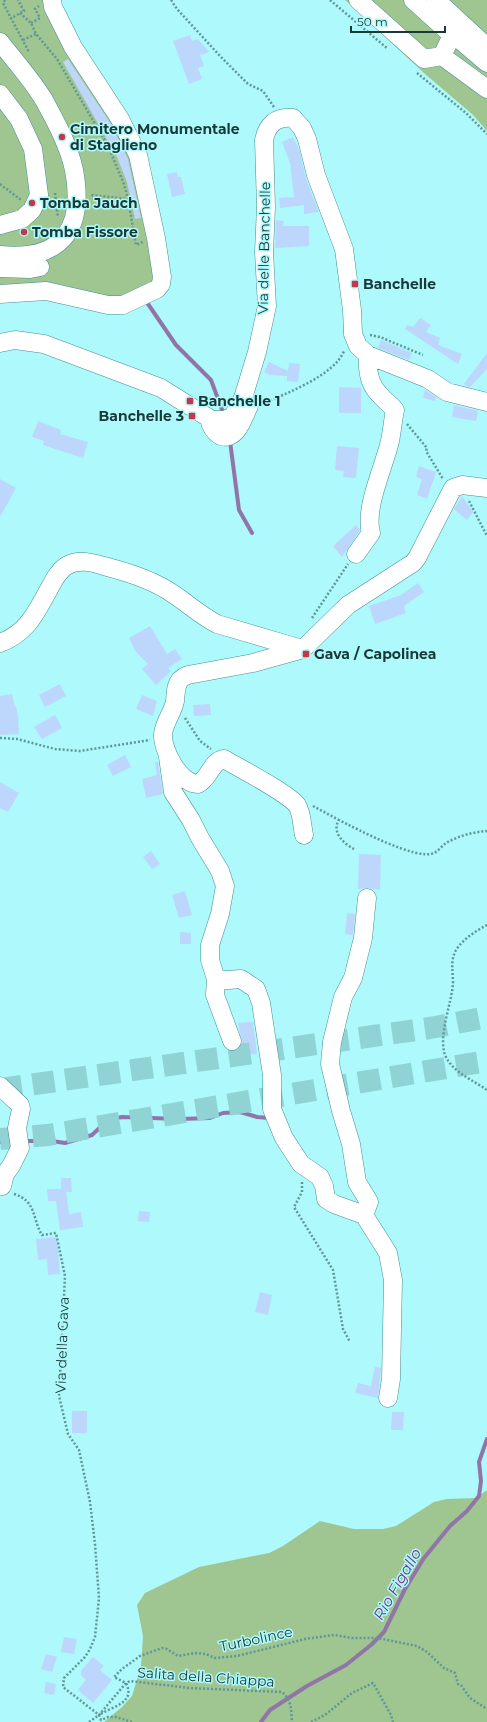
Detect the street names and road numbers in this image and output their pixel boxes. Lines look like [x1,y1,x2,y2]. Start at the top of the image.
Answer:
street label: Via delle Banchelle [254,181,274,315]
street label: Via della Gava [51,1296,73,1394]
street label: Turbolince [218,1622,294,1656]
street label: Salita della Chiappa [137,1663,275,1691]

